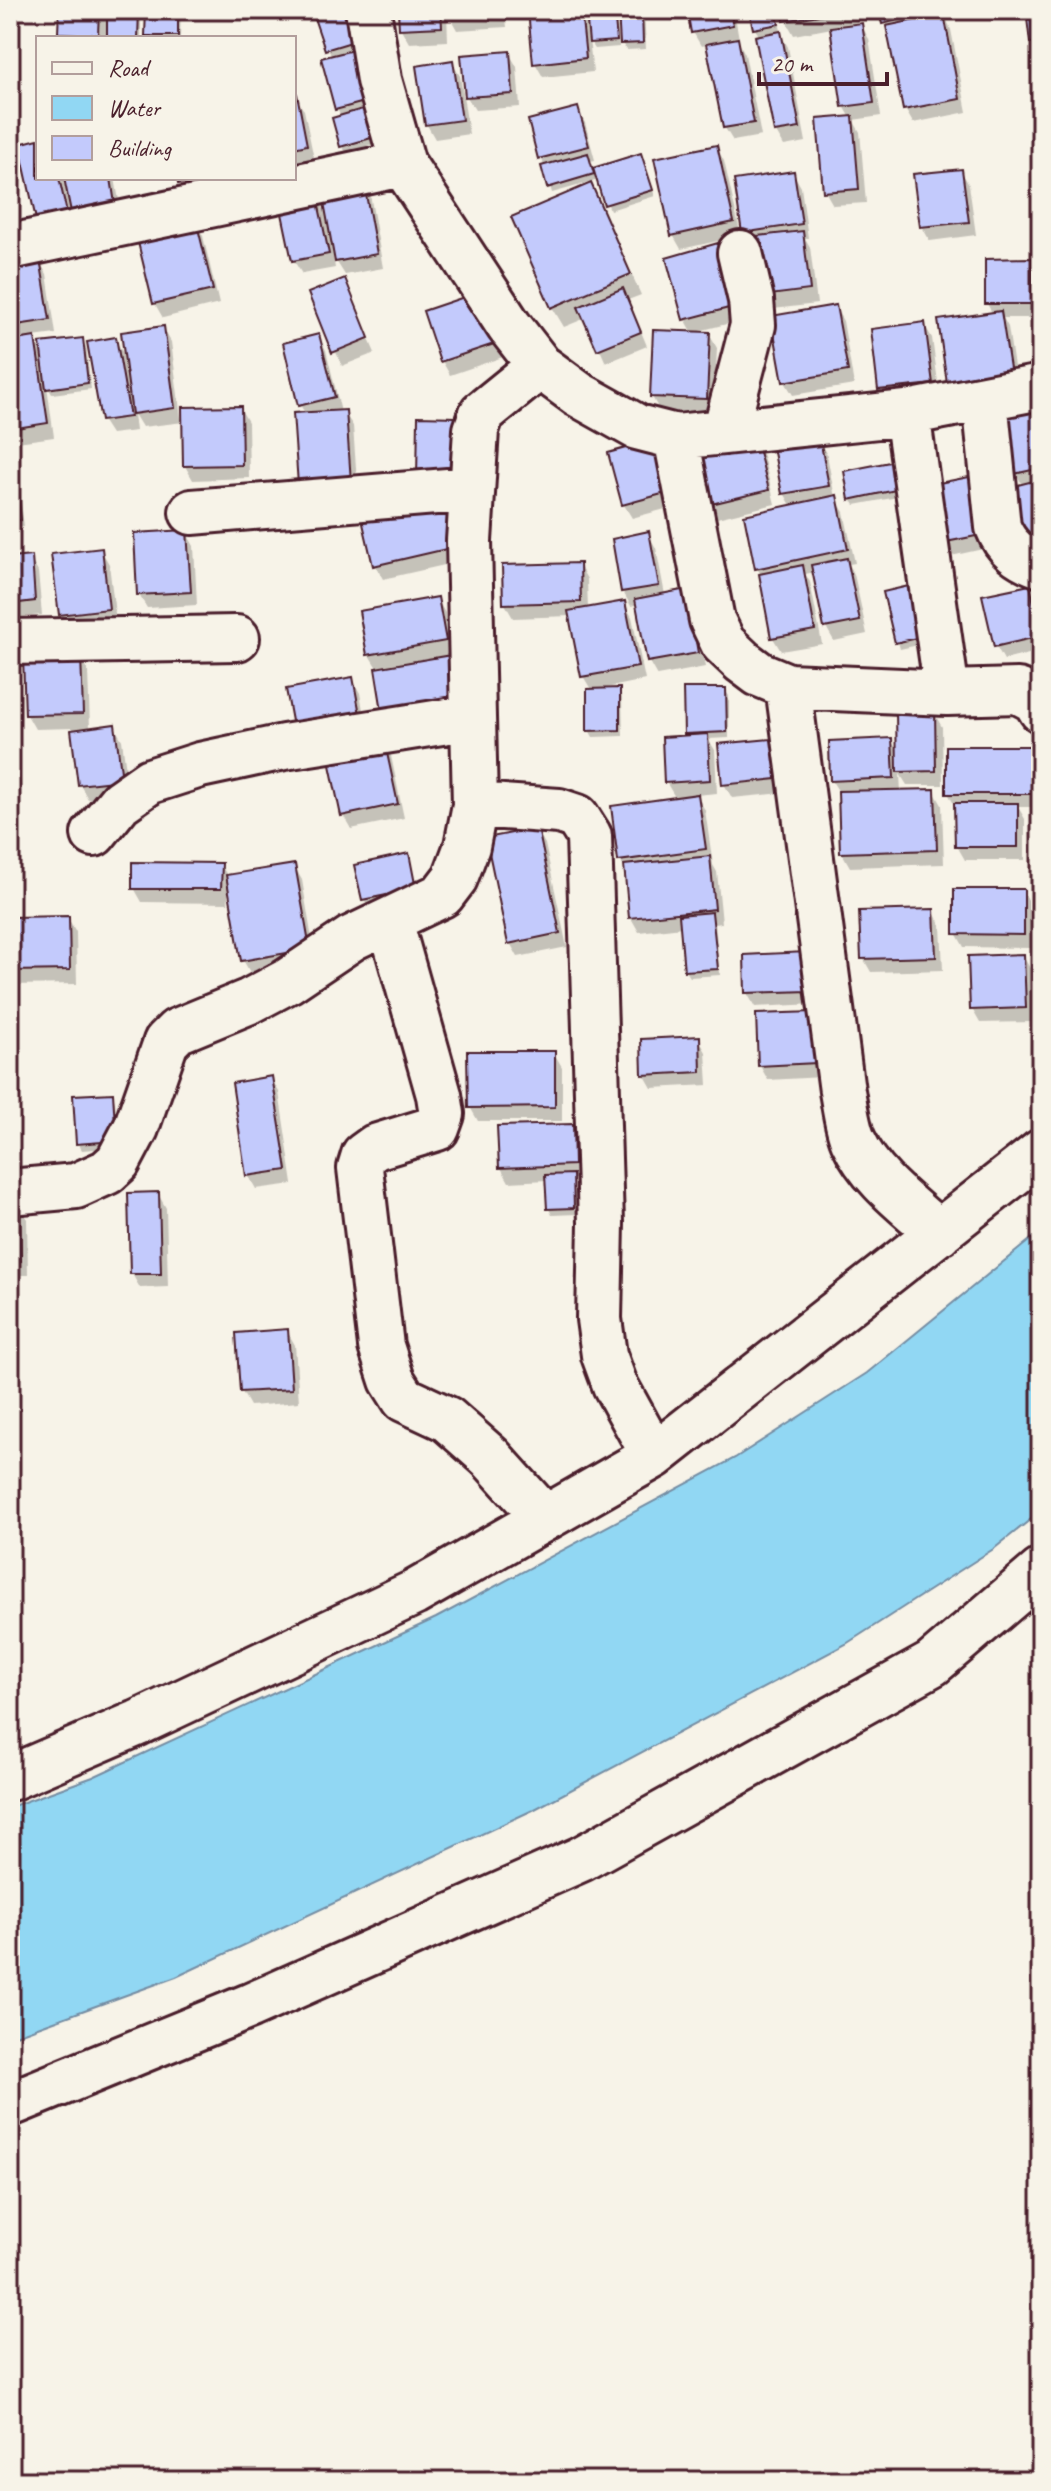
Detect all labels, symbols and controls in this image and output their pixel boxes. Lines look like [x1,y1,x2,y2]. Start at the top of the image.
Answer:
legend [36,36,296,180]
scale bar [759,36,887,86]
text: 20 m [771,49,814,79]
text: Road [108,53,152,83]
text: Water [108,93,163,123]
text: Building [108,133,173,163]

